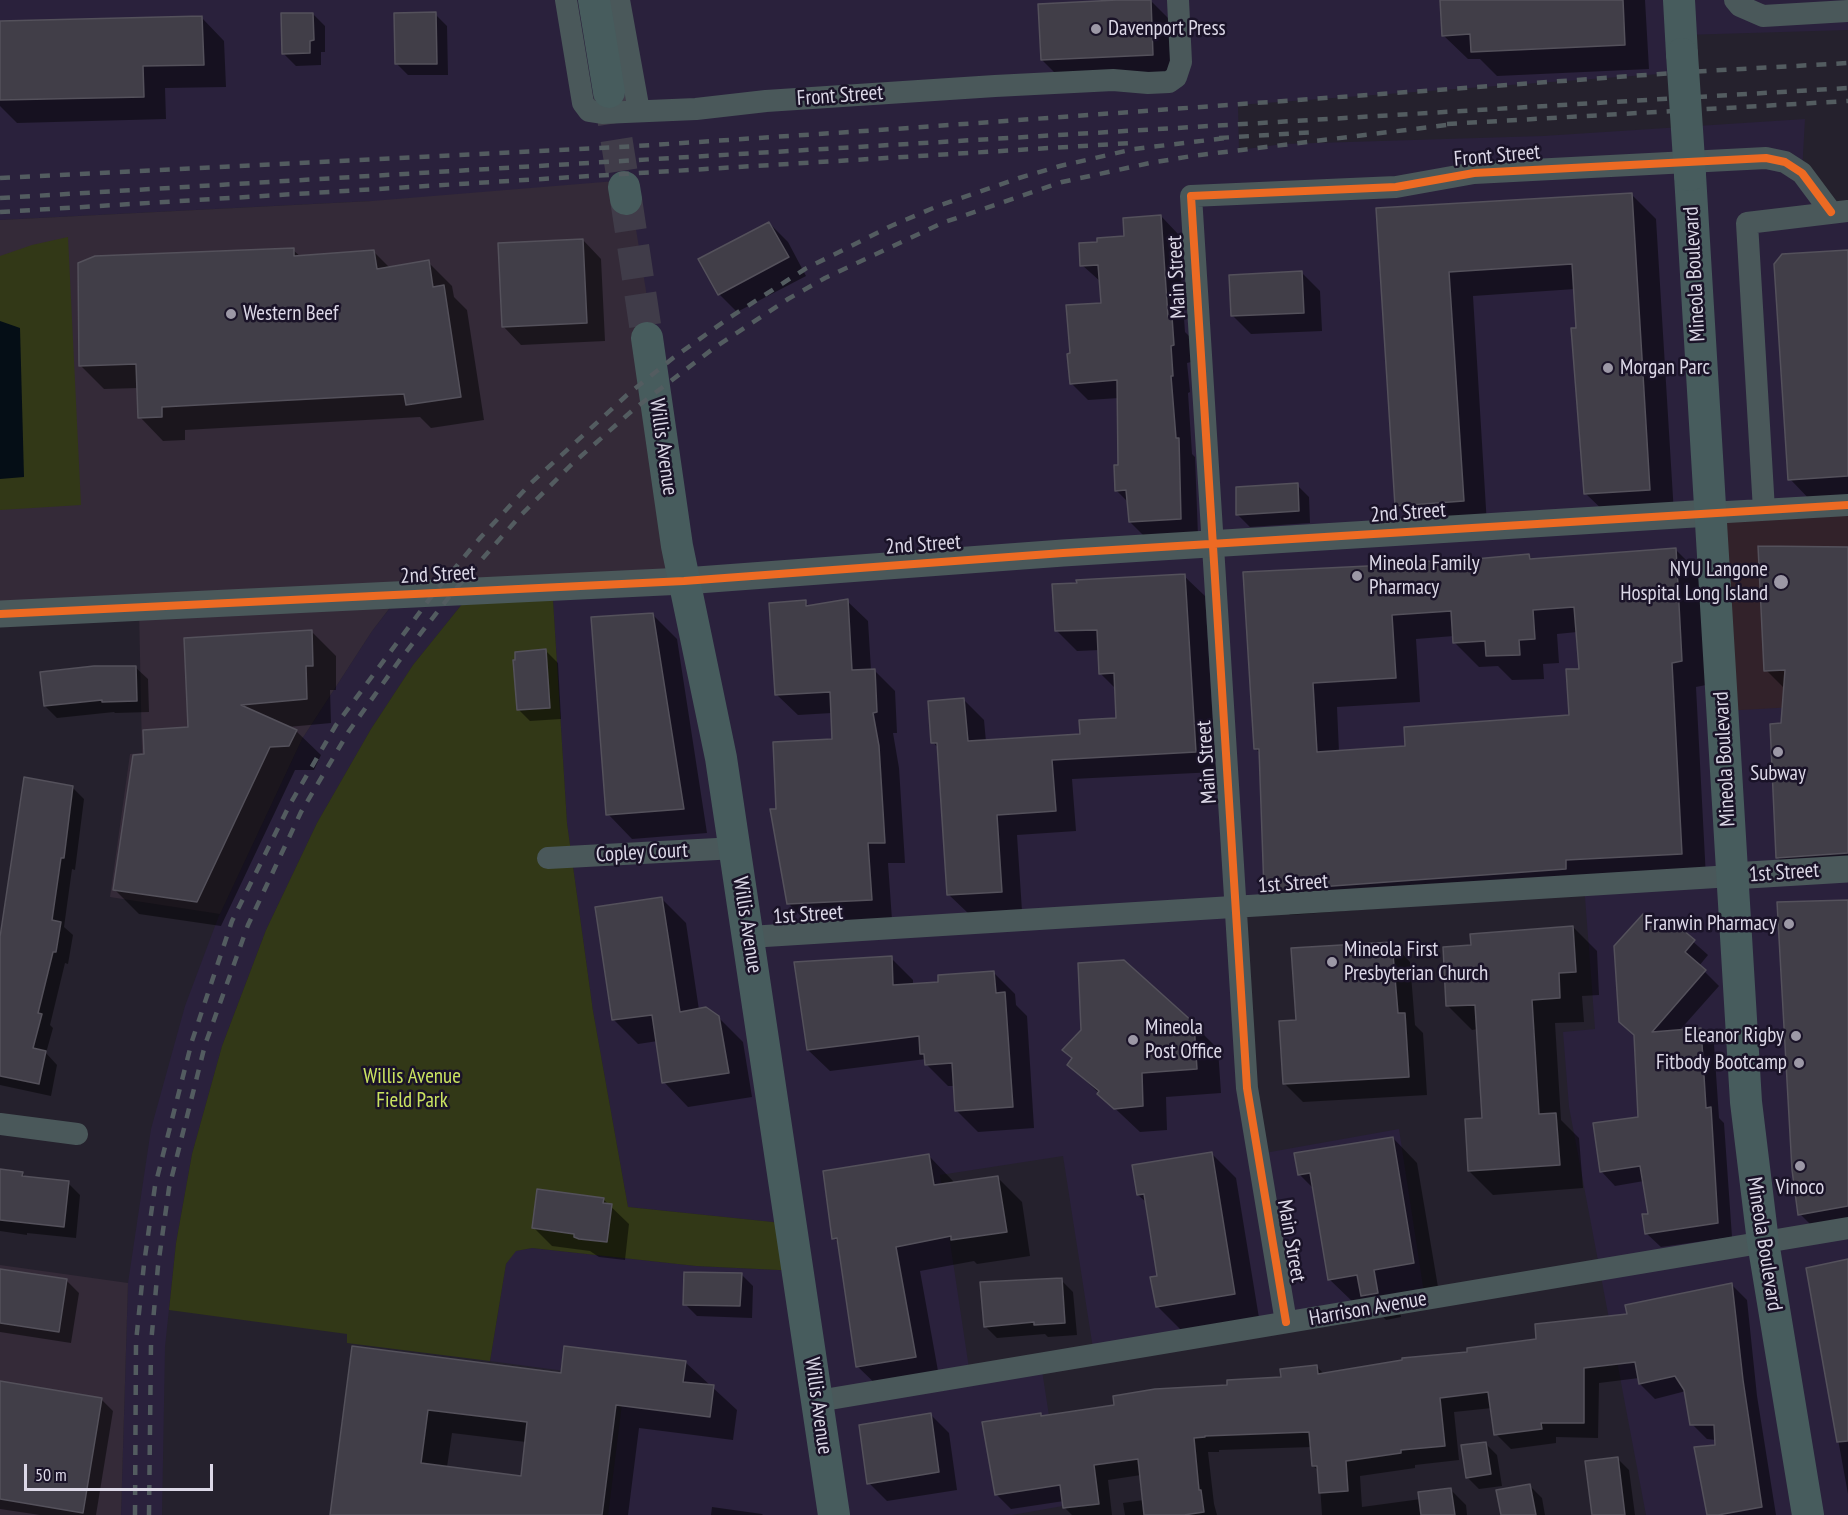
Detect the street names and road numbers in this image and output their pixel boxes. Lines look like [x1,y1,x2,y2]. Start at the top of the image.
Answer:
street label: Front Street [796,80,884,112]
street label: Front Street [1453,140,1541,172]
street label: Mineola Boulevard [1679,206,1711,342]
street label: Main Street [1162,235,1192,319]
street label: Willis Avenue [644,397,682,497]
street label: 2nd Street [1369,498,1447,528]
street label: 2nd Street [884,530,962,560]
street label: 2nd Street [400,560,476,590]
street label: Mineola Boulevard [1709,691,1741,827]
street label: Main Street [1192,719,1222,805]
street label: Copley Court [595,838,689,868]
street label: 1st Street [1748,858,1820,888]
street label: 1st Street [1257,869,1329,899]
street label: Willis Avenue [727,875,767,975]
street label: 1st Street [772,900,844,930]
street label: Mineola Boulevard [1741,1175,1787,1313]
street label: Main Street [1271,1198,1311,1284]
street label: Harrison Avenue [1307,1286,1429,1332]
street label: Willis Avenue [799,1356,837,1456]

